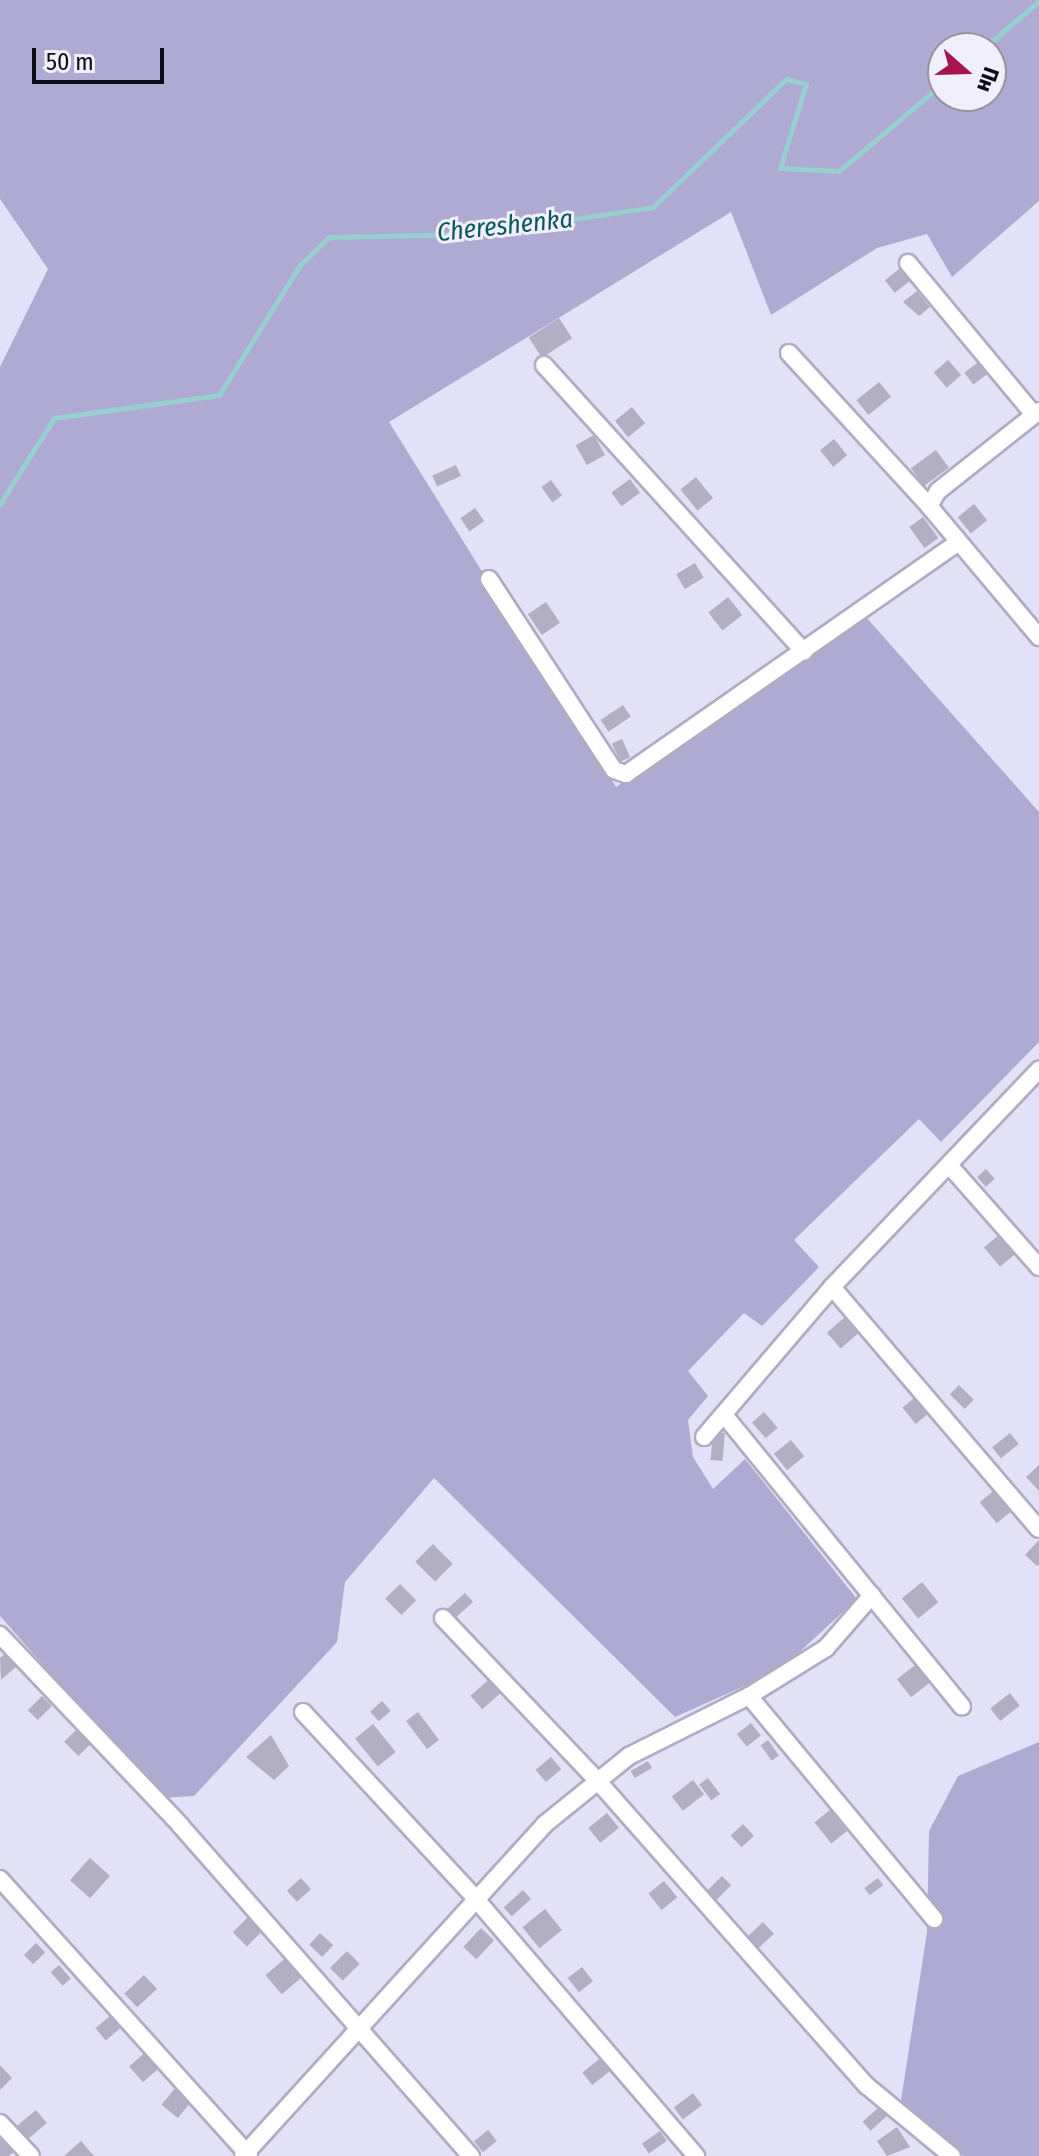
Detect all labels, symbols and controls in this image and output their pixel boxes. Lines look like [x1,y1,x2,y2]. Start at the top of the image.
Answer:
scale bar [36,32,168,82]
north arrow [927,32,1007,112]
text: 50 m [46,48,94,76]
text: Пн [971,63,1005,96]
water label: Chereshenka [436,203,574,249]

